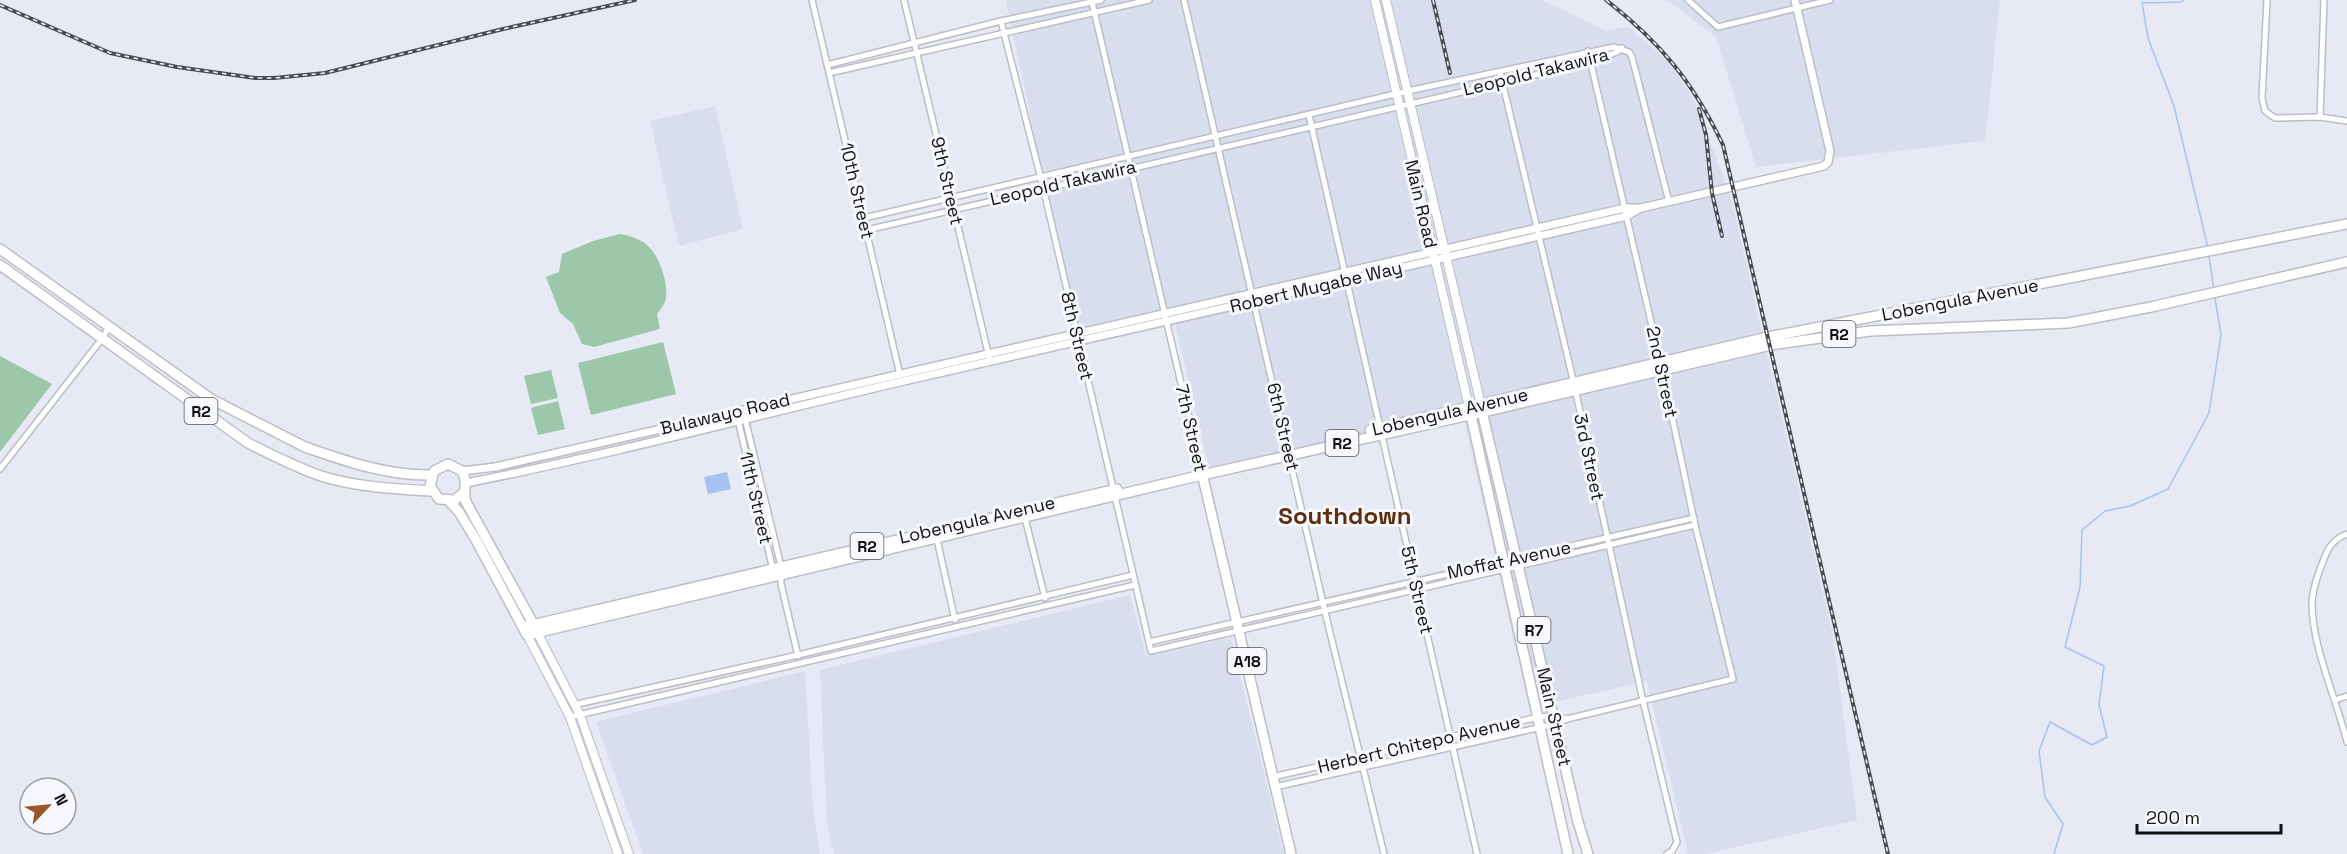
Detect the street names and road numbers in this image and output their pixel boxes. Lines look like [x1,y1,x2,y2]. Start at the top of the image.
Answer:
street label: Leopold Takawira [1461,42,1611,101]
street label: 9th Street [926,134,969,227]
street label: 10th Street [835,141,880,241]
street label: Leopold Takawira [988,155,1138,210]
street label: Main Road [1400,157,1443,250]
street label: Robert Mugabe Way [1227,255,1404,318]
street label: Lobengula Avenue [1879,273,2040,326]
street label: 8th Street [1056,289,1099,382]
road number: R2 [1822,321,1856,347]
street label: 2nd Street [1642,324,1683,420]
street label: 6th Street [1262,380,1305,473]
street label: 7th Street [1170,382,1213,474]
street label: Lobengula Avenue [1370,382,1530,441]
street label: Bulawayo Road [658,387,792,440]
road number: R2 [184,398,218,424]
street label: 3rd Street [1569,411,1610,503]
road number: R2 [1326,430,1358,456]
street label: 11th Street [735,450,778,546]
street label: Lobengula Avenue [897,490,1057,549]
road number: R2 [850,533,884,559]
street label: Moffat Avenue [1445,535,1573,584]
street label: 5th Street [1396,544,1439,636]
road number: R7 [1518,617,1550,643]
road number: A18 [1228,648,1266,674]
street label: Main Street [1532,665,1577,769]
street label: Herbert Chitepo Avenue [1315,709,1523,778]

